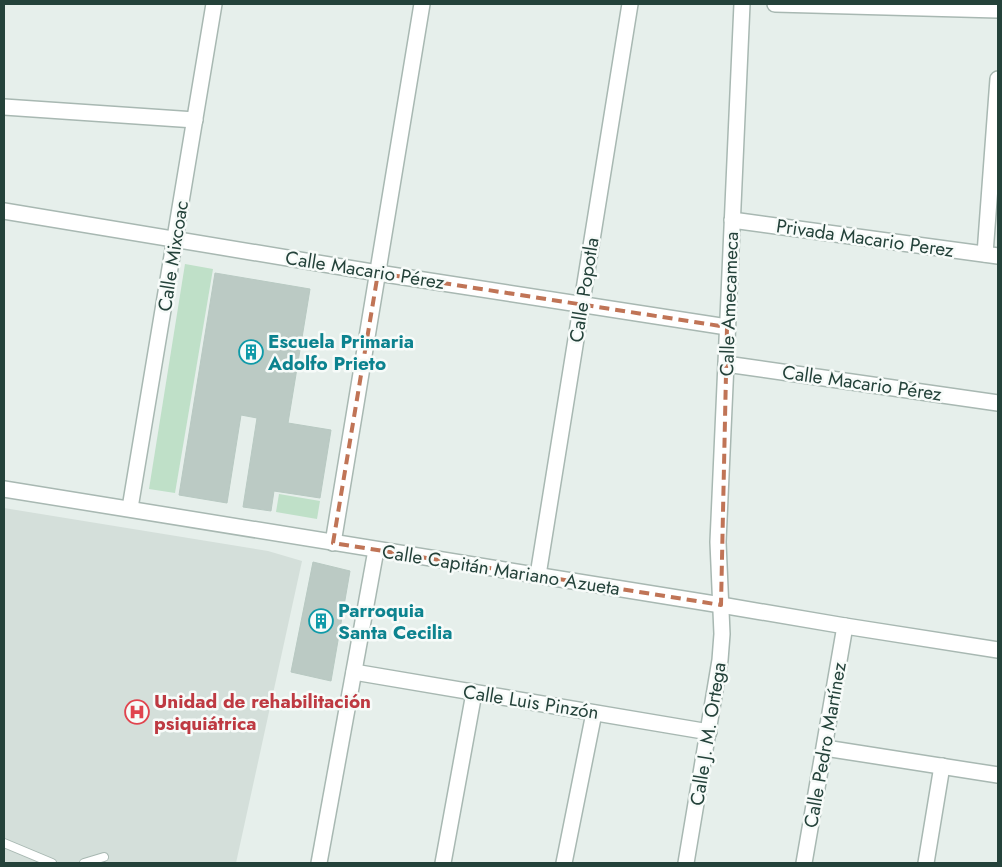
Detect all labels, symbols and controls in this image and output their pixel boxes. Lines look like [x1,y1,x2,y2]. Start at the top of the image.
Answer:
street label: Calle Mixcoac [151,199,195,313]
street label: Privada Macario Perez [774,212,956,264]
street label: Calle Amecameca [713,231,745,377]
street label: Calle Popotla [562,236,606,344]
street label: Calle Macario Pérez [283,244,447,296]
place label: Escuela Primaria Adolfo Prieto [267,328,414,377]
building icon: Escuela Primaria Adolfo Prieto [238,339,264,365]
street label: Calle Macario Pérez [781,358,944,408]
street label: Calle Capitán Mariano Azueta [380,538,622,602]
place label: Parroquia Santa Cecilia [338,597,452,646]
building icon: Parroquia Santa Cecilia [308,608,334,634]
street label: Calle J. M. Ortega [683,660,733,808]
street label: Calle Pedro Martínez [797,660,853,830]
street label: Calle Luis Pinzón [461,678,601,726]
place label: Unidad de rehabilitación psiquiátrica [154,688,371,737]
hospital icon: Unidad de rehabilitación psiquiátrica [124,699,150,725]

